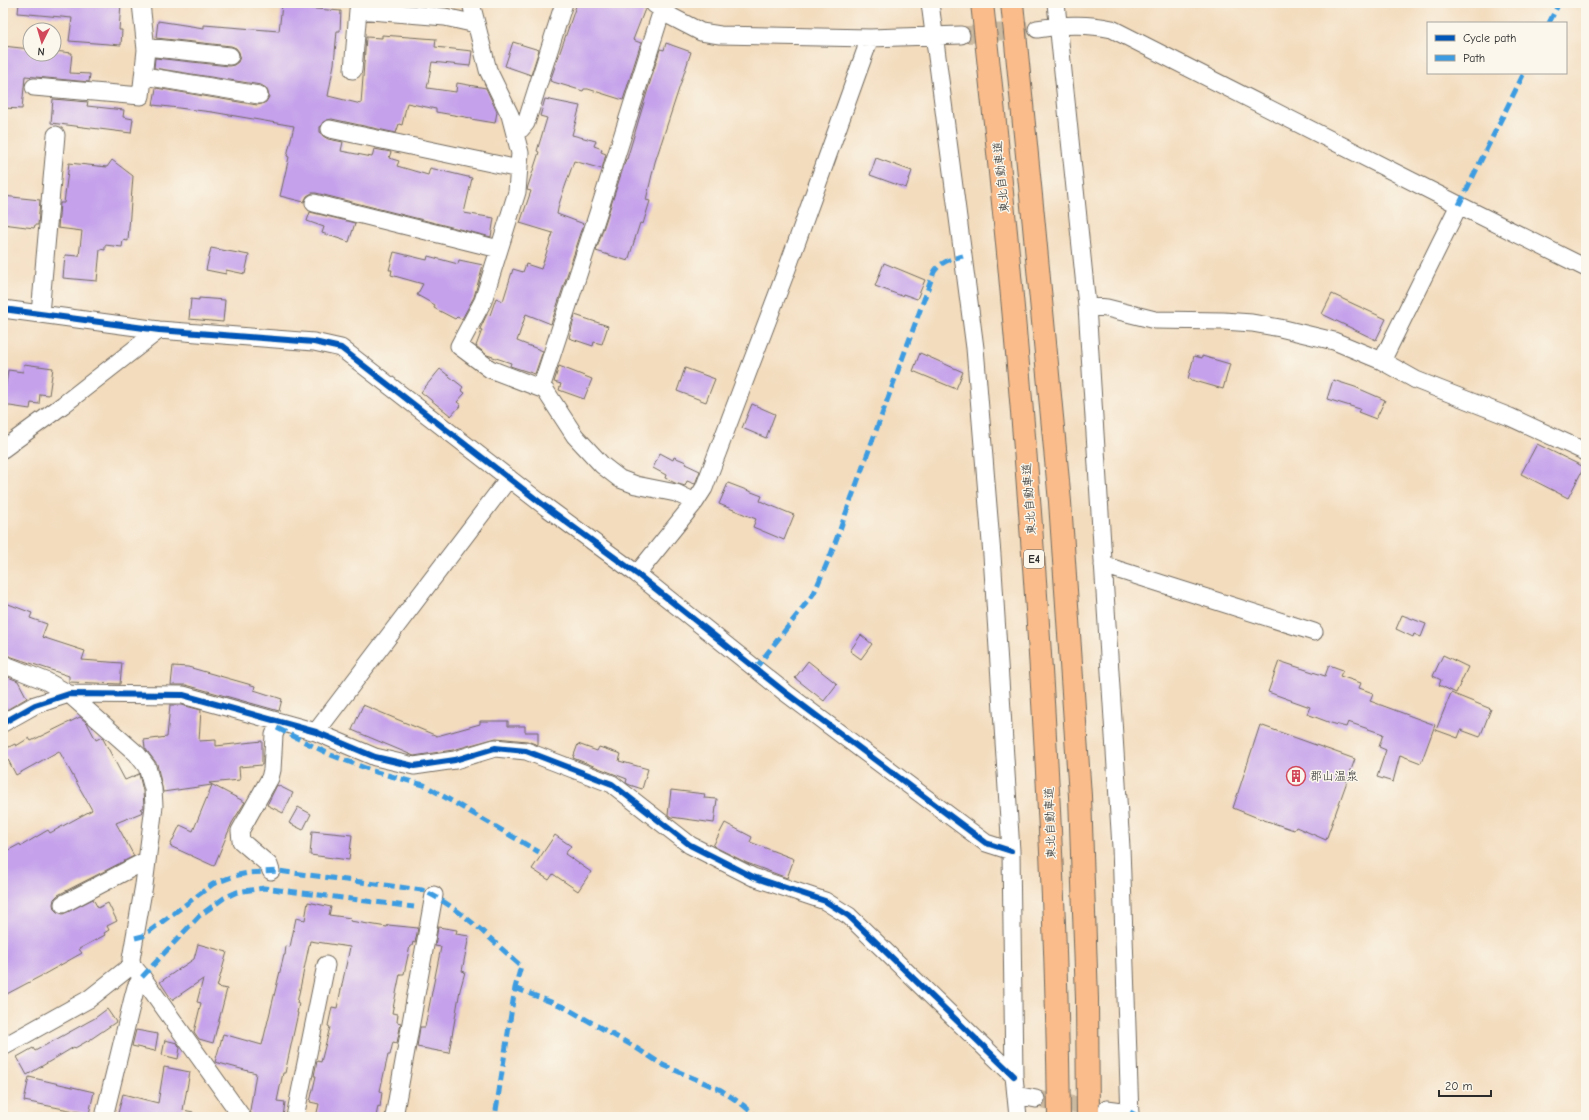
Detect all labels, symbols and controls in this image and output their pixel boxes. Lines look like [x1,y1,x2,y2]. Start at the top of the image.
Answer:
north arrow [22,22,62,62]
legend [1427,22,1567,74]
text: Cycle path [1463,31,1516,45]
text: N [37,45,45,58]
text: Path [1463,51,1485,65]
street label: 東北自動車道 [990,140,1012,214]
street label: 東北自動車道 [1020,463,1038,535]
road number: E4 [1024,550,1044,568]
building icon: 郡山温泉 [1285,765,1307,787]
place label: 郡山温泉 [1310,769,1358,783]
street label: 東北自動車道 [1042,787,1058,859]
scale bar [1439,1072,1491,1098]
text: 20 m [1445,1079,1473,1093]

